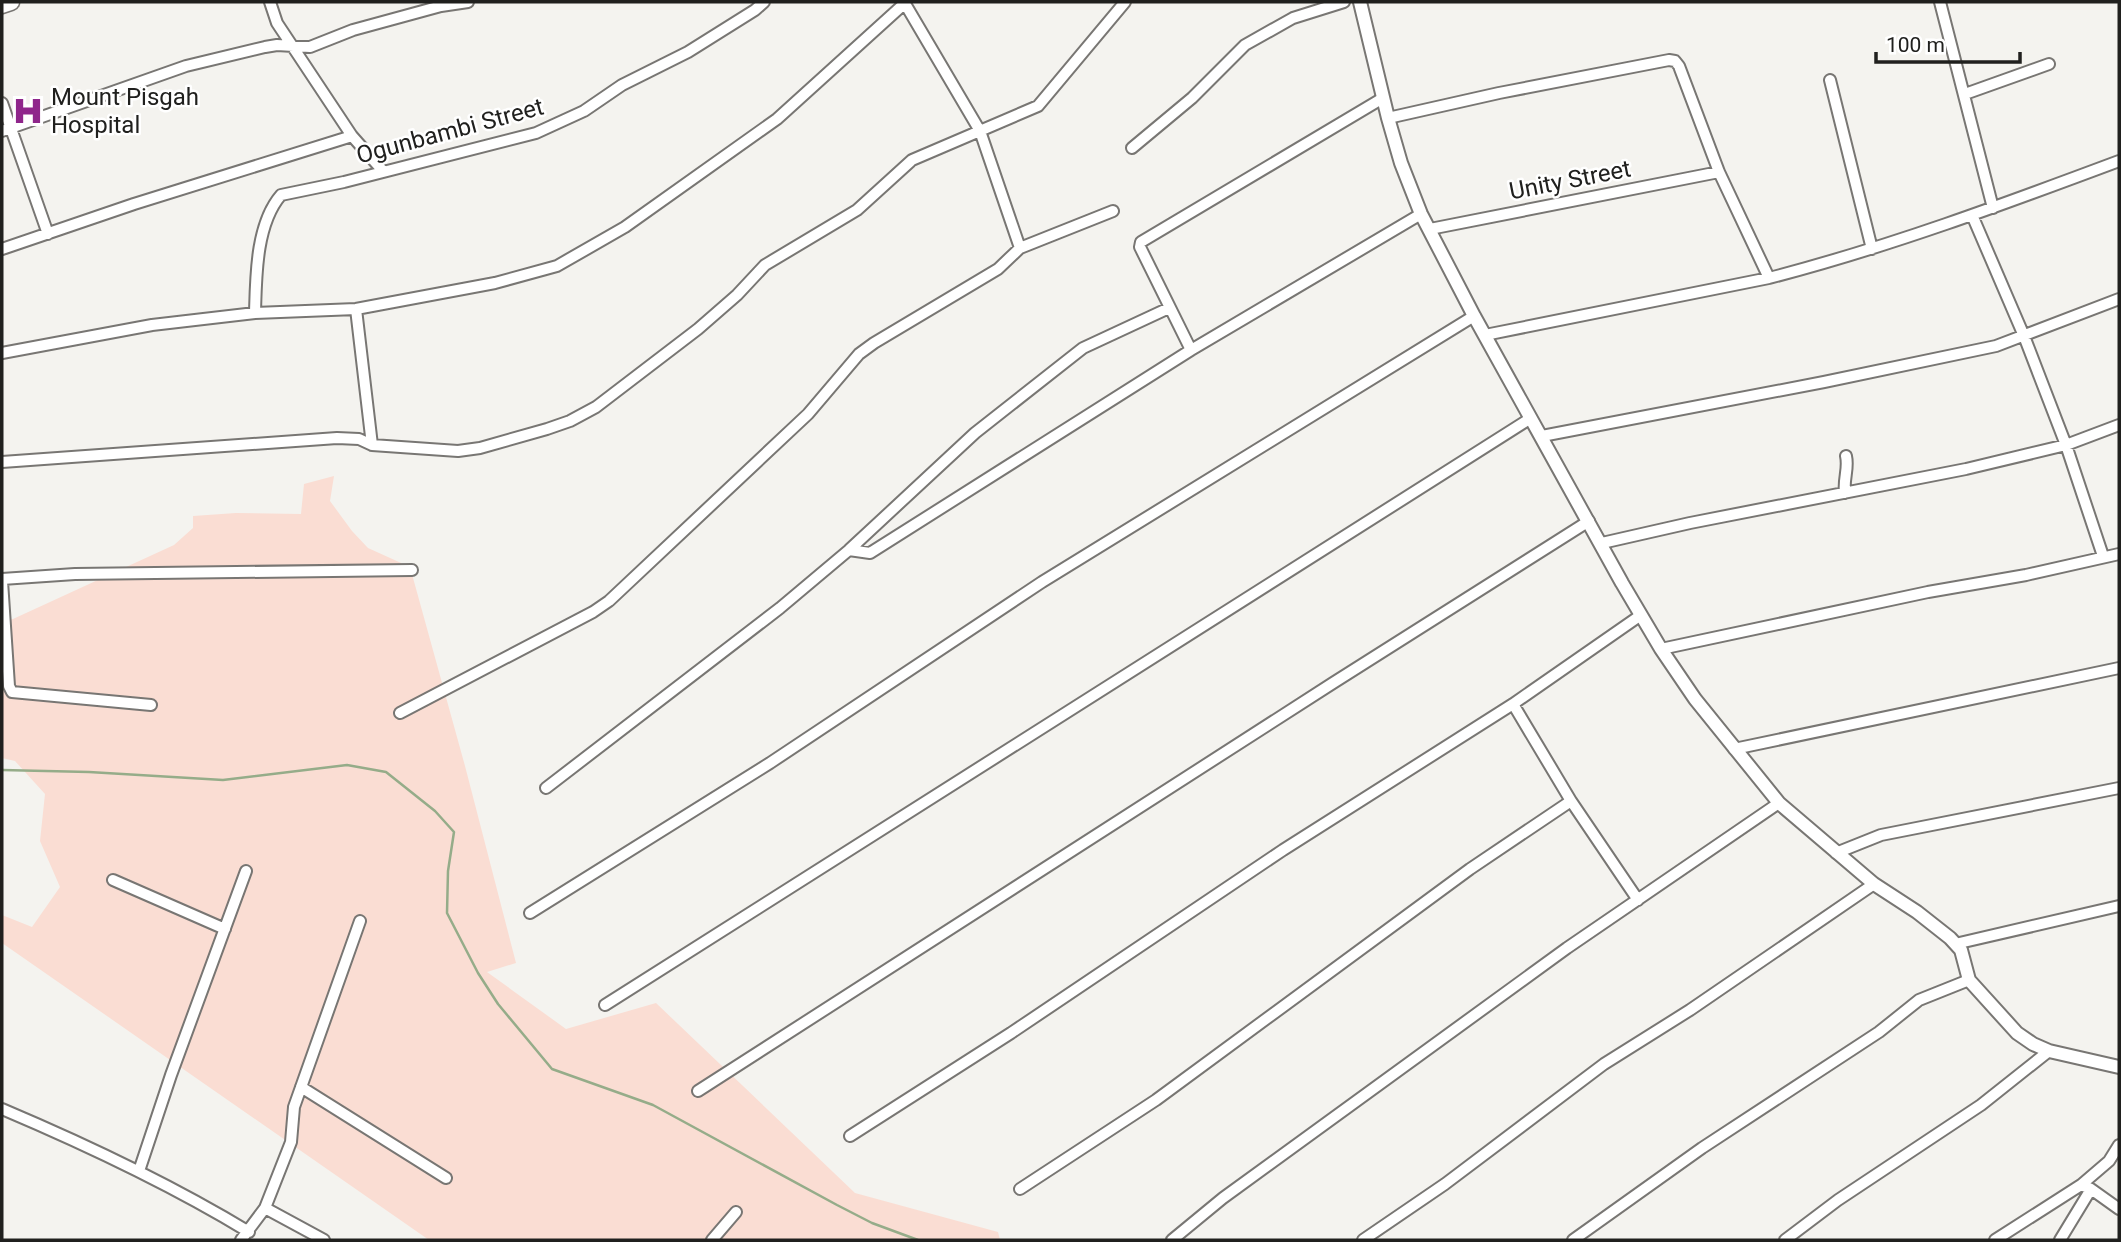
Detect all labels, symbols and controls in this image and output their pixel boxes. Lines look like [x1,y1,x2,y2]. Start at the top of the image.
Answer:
scale bar [1876,21,2020,65]
text: 100 m [1886,33,1945,57]
place label: Mount Pisgah Hospital [51,83,199,139]
street label: Ogunbambi Street [353,93,547,169]
hospital icon: Mount Pisgah Hospital [11,94,45,128]
street label: Unity Street [1507,154,1633,205]

